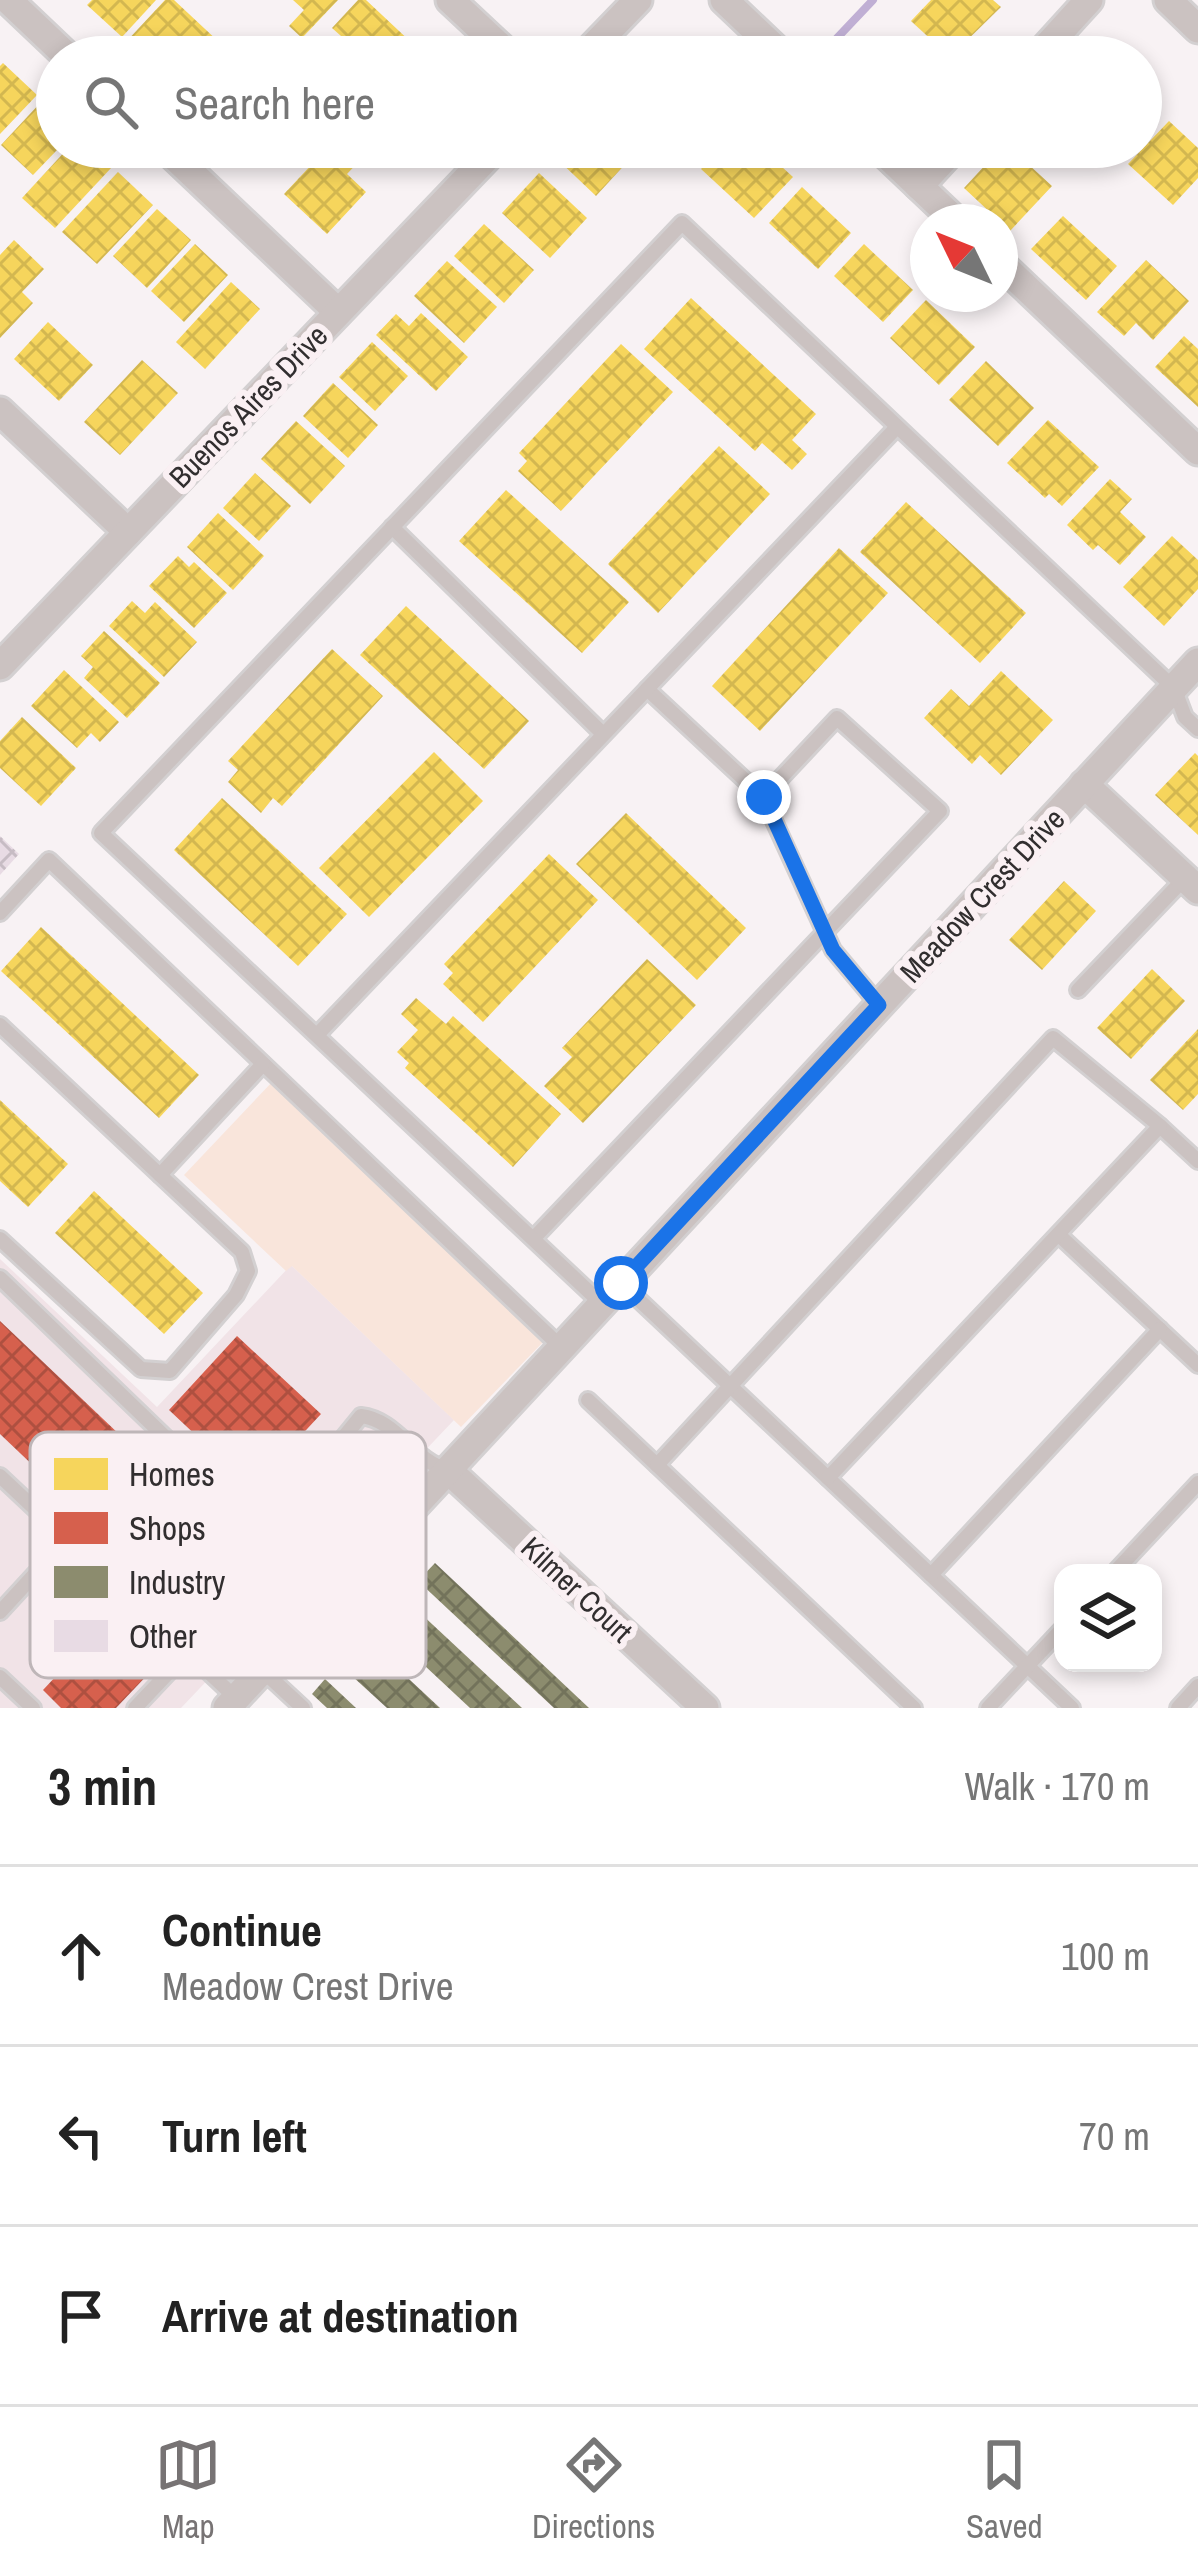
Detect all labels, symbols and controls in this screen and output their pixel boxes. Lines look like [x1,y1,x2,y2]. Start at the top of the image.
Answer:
search box [36,36,1162,168]
icon: search [78,69,144,135]
text: Search here [174,72,375,133]
north arrow [910,204,1018,312]
street label: Buenos Aires Drive [160,316,336,496]
route end [737,770,791,824]
street label: Meadow Crest Drive [891,799,1073,991]
route start [594,1256,648,1310]
legend [30,1432,426,1678]
text: Homes [129,1452,215,1496]
text: Shops [129,1506,206,1550]
street label: Kilmer Court [513,1527,641,1651]
text: Industry [129,1560,226,1604]
map controls [1054,1564,1162,1672]
button: layers [1054,1564,1162,1672]
text: Other [129,1614,197,1658]
text: 3 min [48,1752,157,1821]
text: Walk · 170 m [965,1760,1150,1812]
text: Continue [162,1899,322,1960]
icon: ahead [48,1923,114,1989]
text: 100 m [1061,1930,1150,1982]
text: Meadow Crest Drive [162,1960,453,2012]
icon: left [48,2103,114,2169]
text: Turn left [162,2105,307,2166]
text: 70 m [1079,2110,1150,2162]
icon: arrive [48,2283,114,2349]
text: Arrive at destination [162,2285,519,2346]
tab: Map [155,2432,221,2548]
tab: Directions [532,2432,655,2548]
tab: Saved [966,2432,1043,2548]

